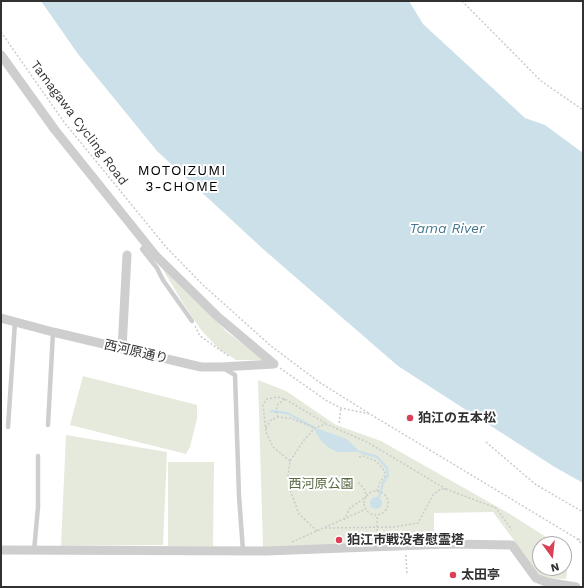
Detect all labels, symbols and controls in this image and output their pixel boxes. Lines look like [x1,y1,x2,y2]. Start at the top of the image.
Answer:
street label: Tamagawa Cycling Road [27,58,131,188]
district label: MOTOIZUMI 3-CHOME [138,163,226,196]
water label: Tama River [409,221,485,237]
street label: 西河原通り [103,337,169,367]
place label: 狛江の五本松 [418,410,496,426]
marker: 狛江の五本松 [405,413,415,423]
park label: 西河原公園 [289,476,353,492]
place label: 狛江市戦没者慰霊塔 [347,532,464,548]
marker: 狛江市戦没者慰霊塔 [334,535,344,545]
north arrow [532,536,572,576]
text: N [549,560,561,574]
place label: 太田亭 [461,567,500,583]
marker: 太田亭 [448,570,458,580]

